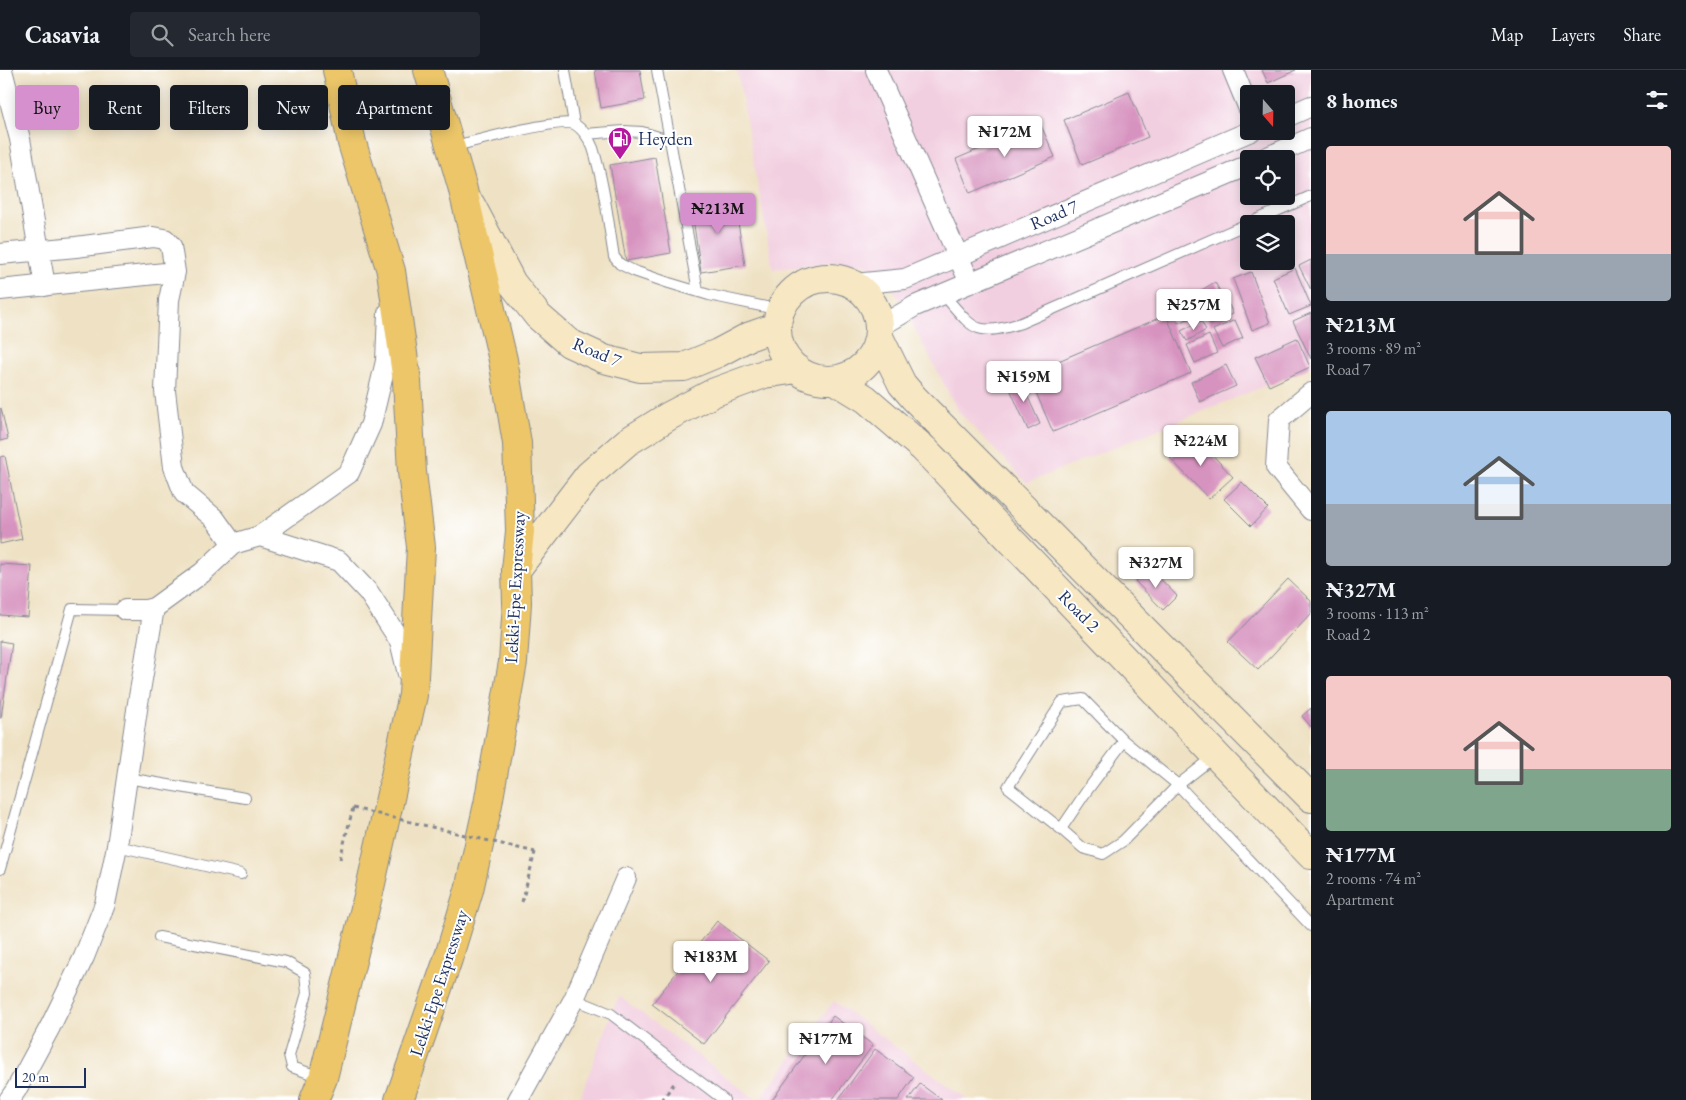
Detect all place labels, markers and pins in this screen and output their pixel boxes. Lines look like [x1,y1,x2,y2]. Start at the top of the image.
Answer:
pin: ₦172M [970,116,1040,158]
fuel station icon: Heyden [607,126,633,160]
place label: Heyden [638,127,693,150]
pin: ₦213M [683,192,753,235]
pin: ₦257M [1159,288,1229,331]
pin: ₦159M [989,360,1059,403]
pin: ₦224M [1166,424,1236,467]
pin: ₦327M [1121,546,1191,589]
pin: ₦183M [676,940,746,983]
pin: ₦177M [791,1022,861,1065]

